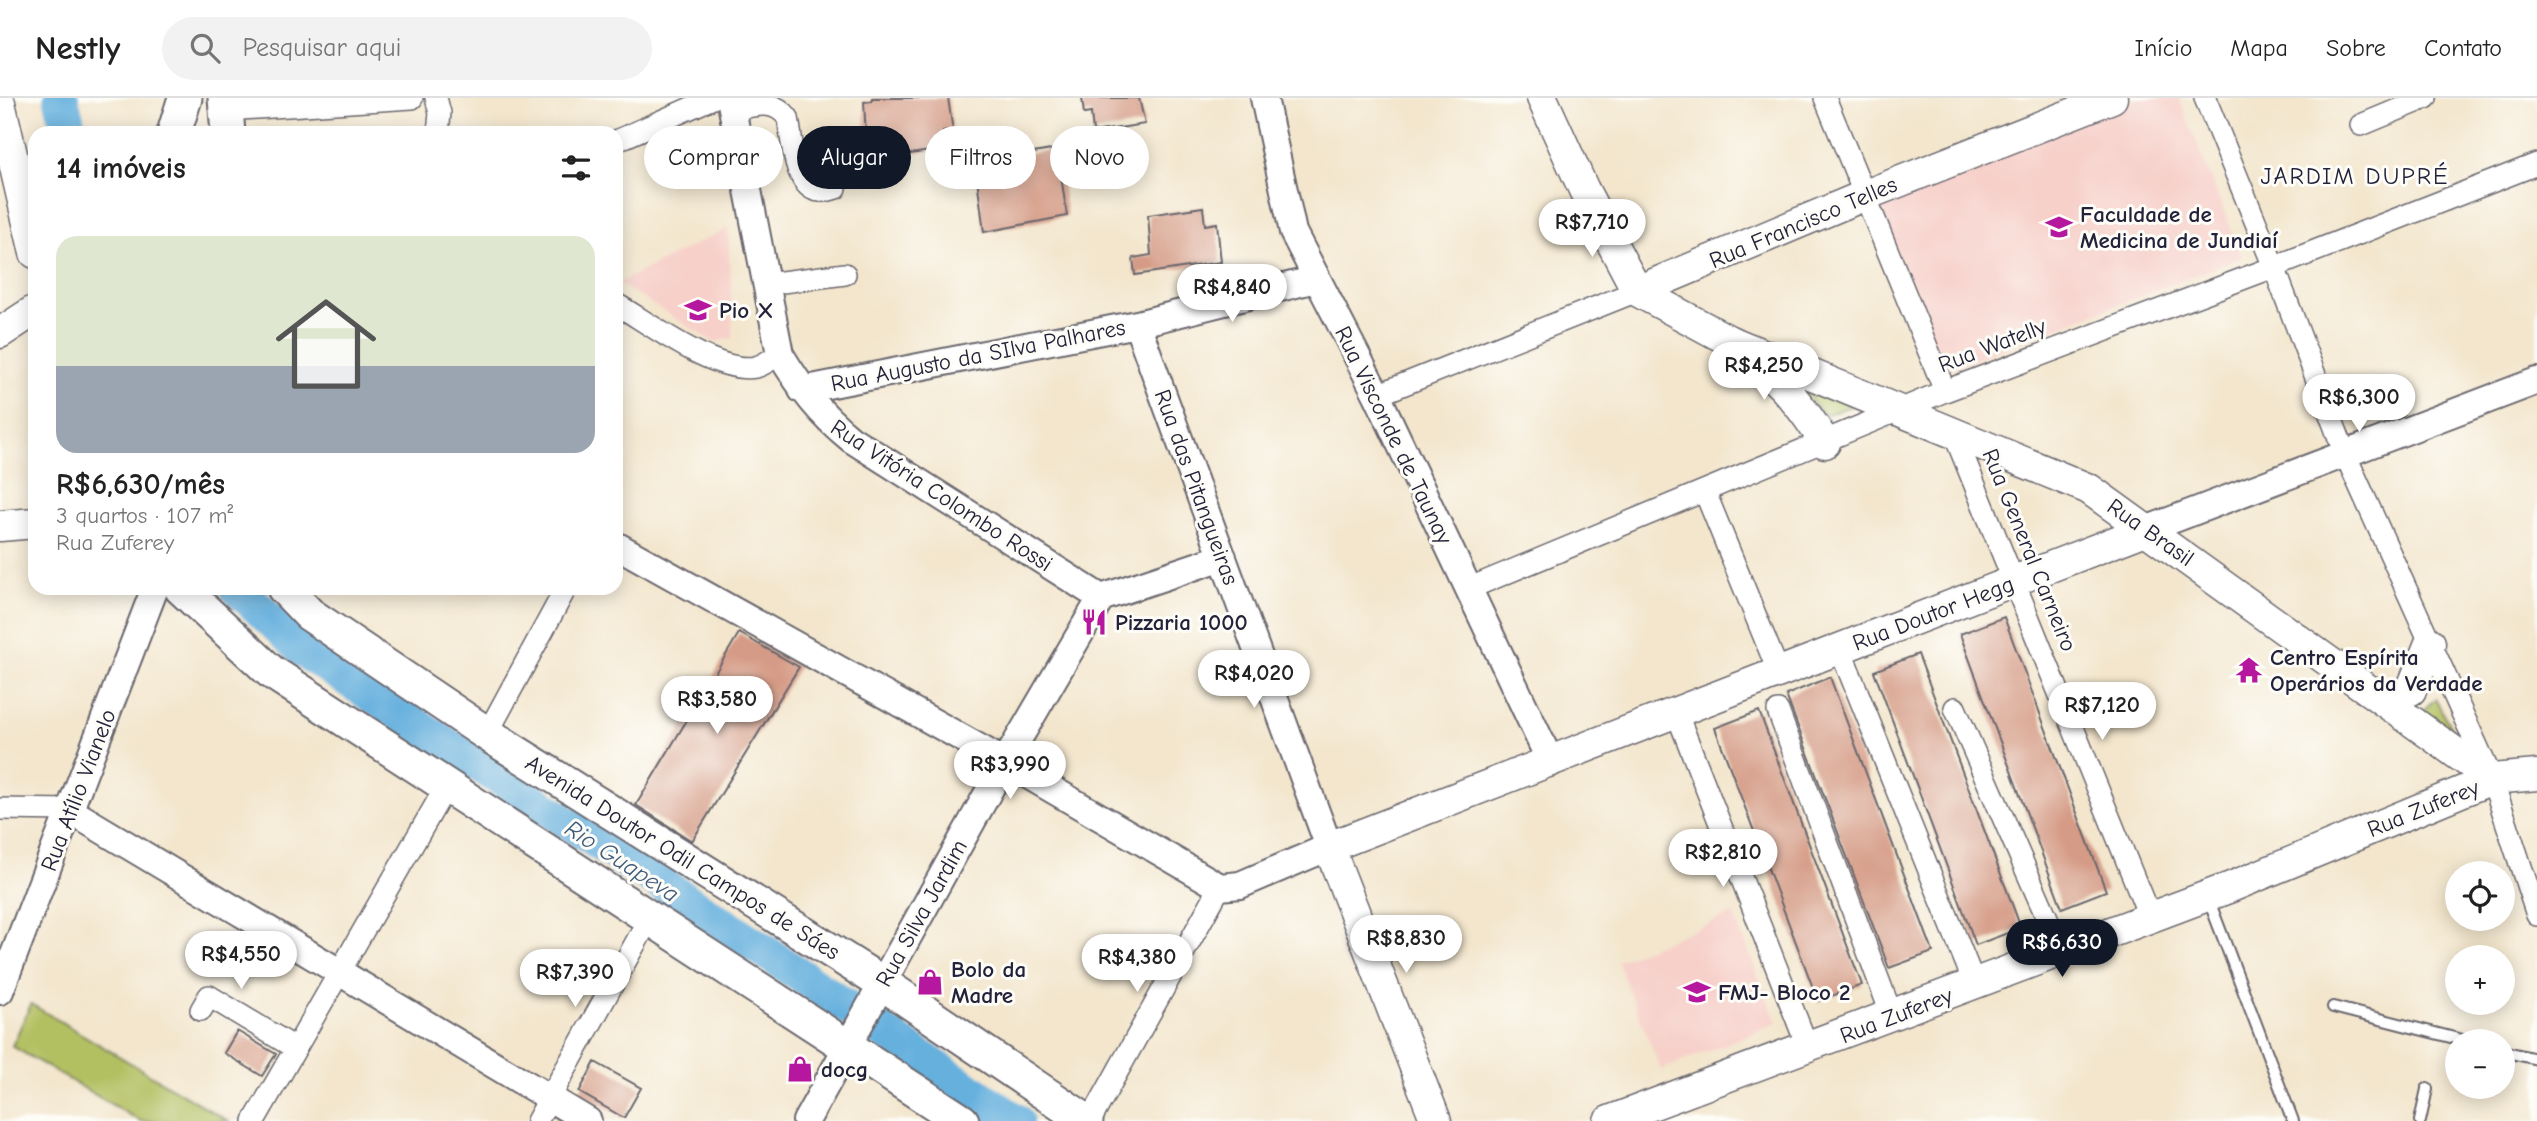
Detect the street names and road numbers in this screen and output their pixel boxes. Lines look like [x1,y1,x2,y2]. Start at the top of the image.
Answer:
street label: Rua Francisco Telles [1705,171,1901,274]
street label: Rua Watelly [1935,312,2050,378]
street label: Rua Augusto da SIlva Palhares [829,314,1128,397]
street label: Rua Visconde de Taunay [1329,322,1458,549]
street label: Rua das Pitangueiras [1149,386,1244,588]
street label: Rua Vitória Colombo Rossi [826,414,1058,577]
street label: Rua General Carneiro [1977,445,2083,655]
street label: Rua Brasil [2102,493,2199,572]
street label: Rua Doutor Hegg [1849,570,2018,657]
street label: Rua Atílio Vianelo [35,705,122,875]
street label: Avenida Doutor Odil Campos de Sáes [521,749,845,966]
street label: Rua Zuferey [2363,774,2484,843]
street label: Rua Silva Jardim [870,835,973,991]
street label: Rua Zuferey [1836,981,1957,1049]

